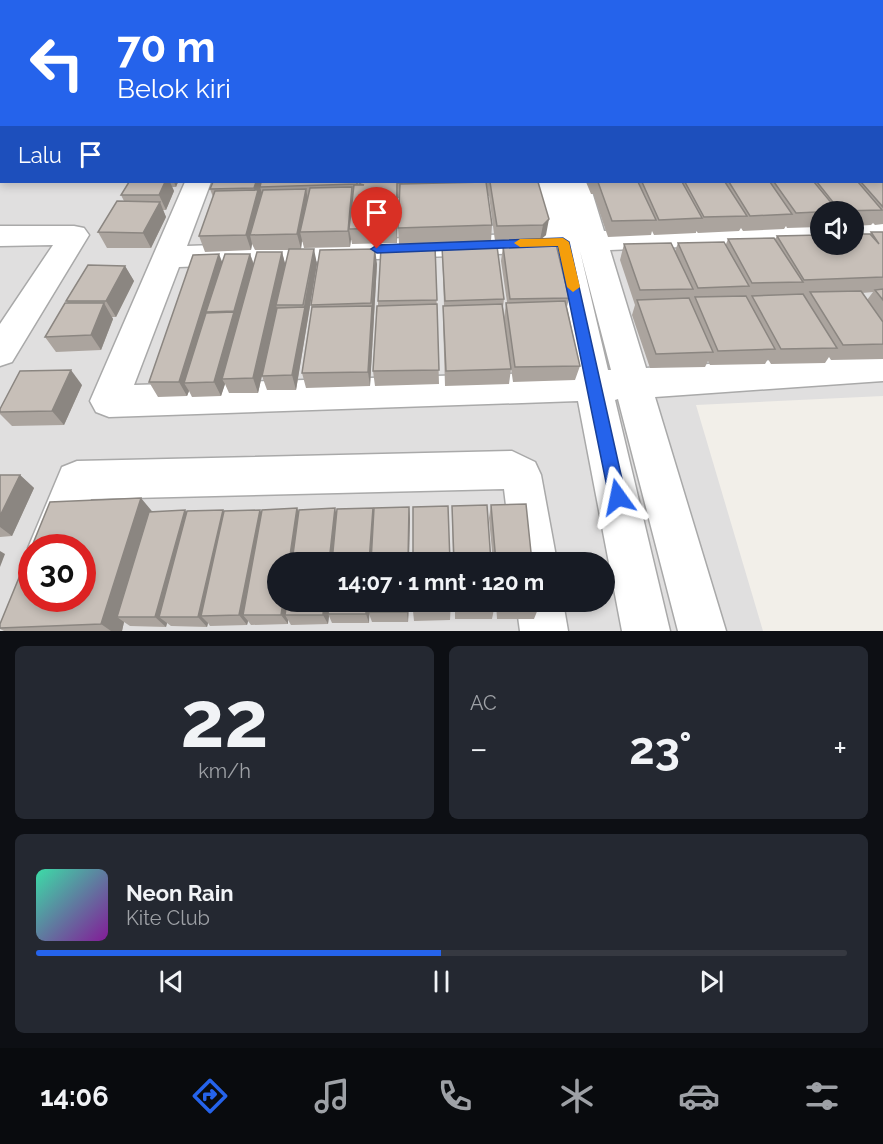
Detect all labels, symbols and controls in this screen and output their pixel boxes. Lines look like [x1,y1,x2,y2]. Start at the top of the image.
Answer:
text: 70 m [117,23,216,72]
icon: left [18,24,96,102]
text: Belok kiri [117,73,231,104]
icon: arrive [74,138,107,171]
text: Lalu [18,142,62,168]
pin [351,187,402,249]
icon: arrive [360,196,393,229]
map controls [810,201,864,255]
button: sound [810,201,864,255]
position arrow [586,465,650,529]
speed limit sign: 30 [18,534,96,612]
text: 14:07 · 1 mnt · 120 m [338,569,544,595]
text: 22 [181,674,268,765]
text: AC [470,691,497,715]
text: 23° [629,722,692,775]
text: − [470,729,488,768]
text: + [833,729,847,768]
text: km/h [198,759,251,783]
text: Neon Rain [126,880,234,906]
text: Kite Club [126,906,210,930]
icon: previous [155,965,188,998]
icon: pause [425,965,458,998]
icon: next [695,965,728,998]
icon: directions [189,1075,231,1117]
icon: music [311,1075,353,1117]
icon: phone [434,1075,476,1117]
icon: climate [556,1075,598,1117]
icon: car [678,1075,720,1117]
icon: filters [801,1075,843,1117]
text: 14:06 [40,1081,109,1112]

